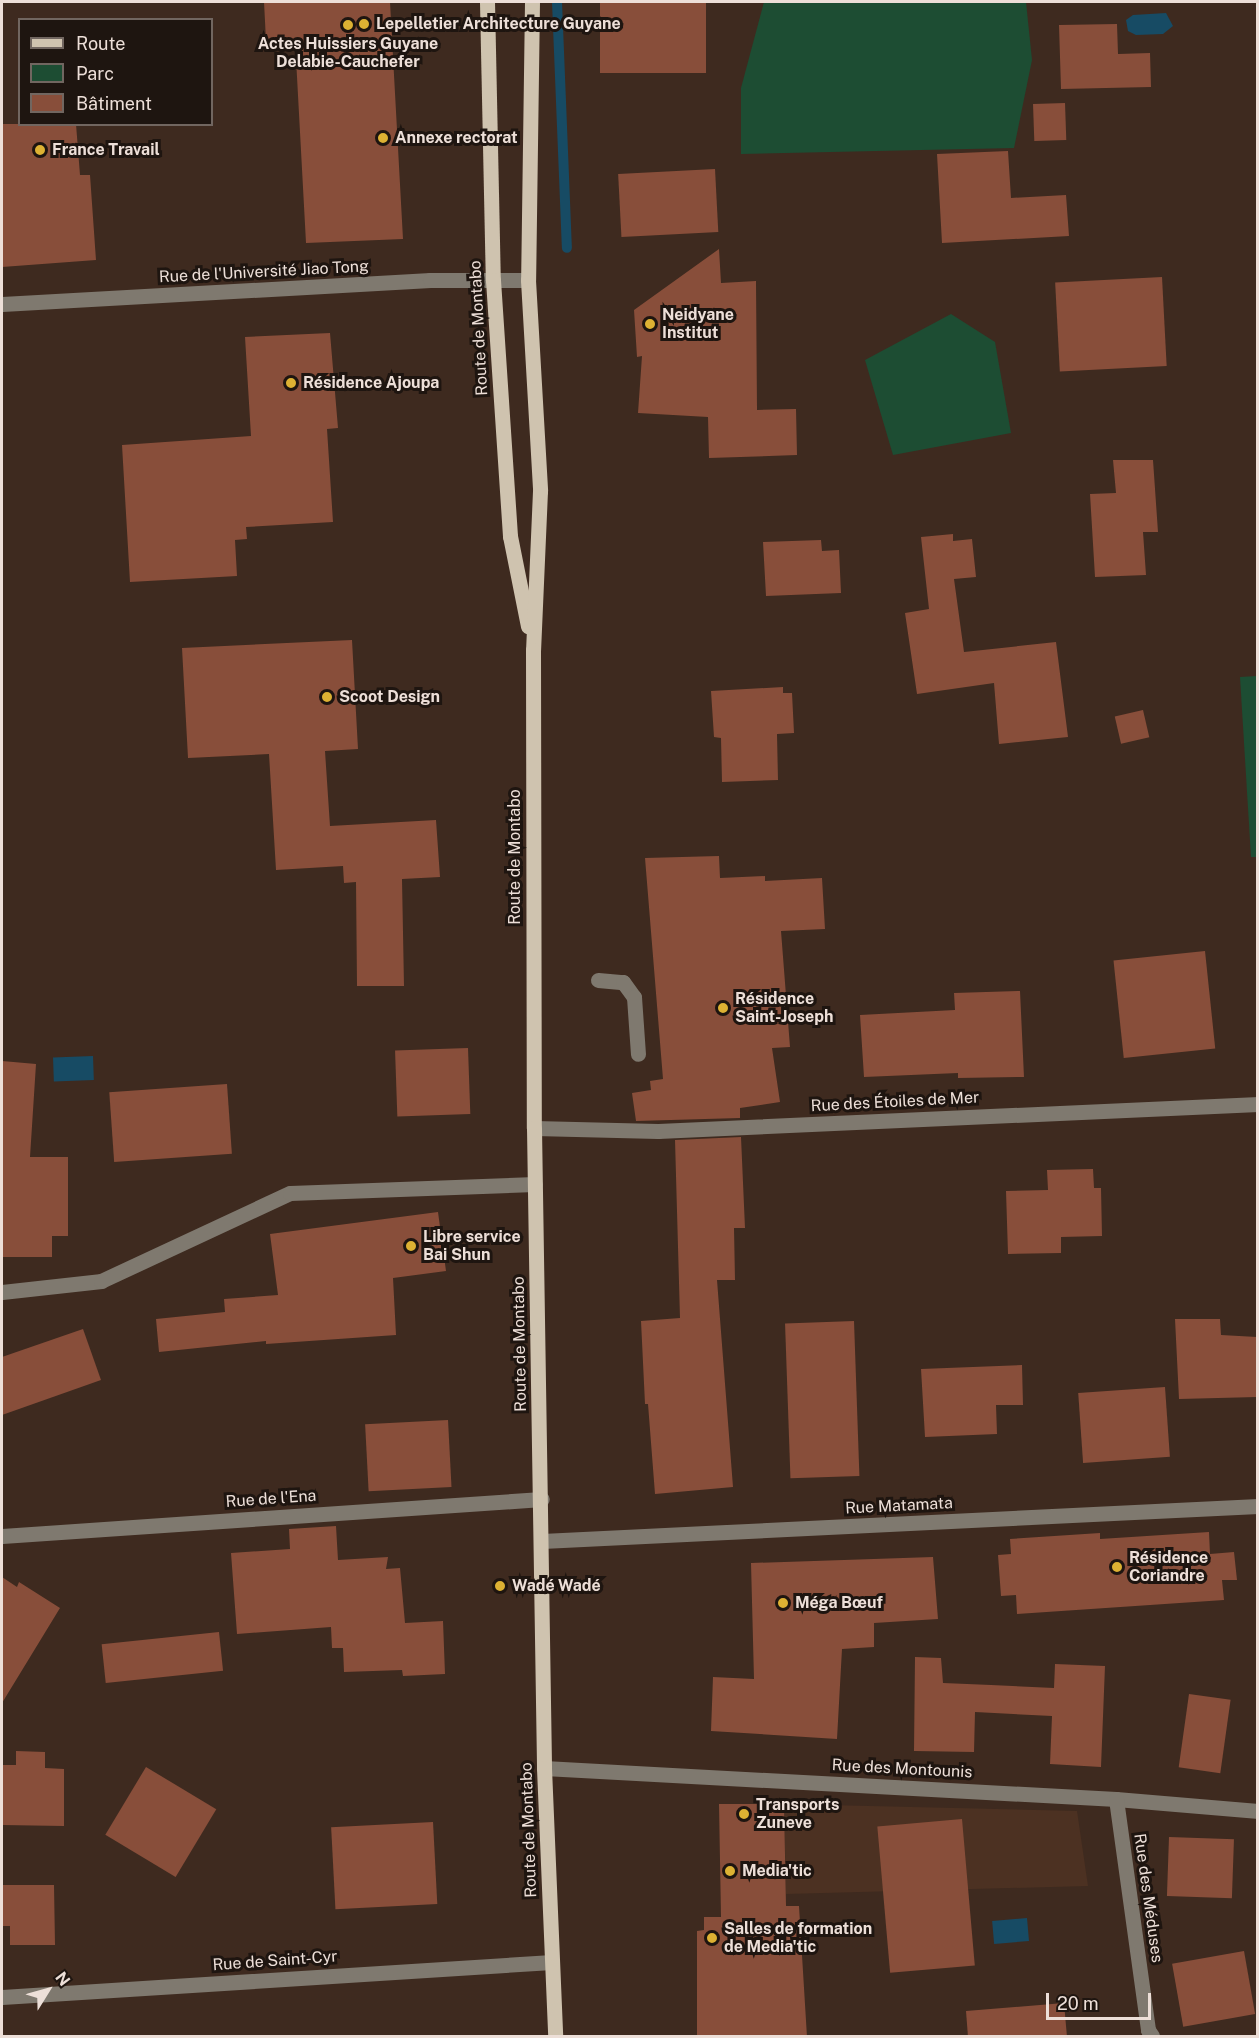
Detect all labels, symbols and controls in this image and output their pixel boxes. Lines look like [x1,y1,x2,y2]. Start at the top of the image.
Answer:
place label: Lepelletier Architecture Guyane [376,14,621,34]
marker: Lepelletier Architecture Guyane [357,17,371,31]
legend [18,18,213,126]
marker: Actes Huissiers Guyane Delabie-Cauchefer [341,18,355,32]
text: Route [76,33,125,54]
place label: Actes Huissiers Guyane Delabie-Cauchefer [258,34,438,72]
text: Parc [76,63,114,84]
text: Bâtiment [76,93,152,114]
place label: Annexe rectorat [395,128,518,148]
marker: Annexe rectorat [376,131,390,145]
place label: France Travail [52,140,160,160]
marker: France Travail [33,143,47,157]
street label: Rue de l'Université Jiao Tong [158,257,370,287]
street label: Route de Montabo [466,260,492,396]
place label: Neidyane Institut [662,305,734,343]
marker: Neidyane Institut [643,317,657,331]
place label: Résidence Ajoupa [303,373,439,393]
marker: Résidence Ajoupa [284,376,298,390]
place label: Scoot Design [339,687,440,707]
marker: Scoot Design [320,690,334,704]
street label: Route de Montabo [505,789,525,925]
place label: Résidence Saint-Joseph [735,989,833,1027]
marker: Résidence Saint-Joseph [716,1001,730,1015]
street label: Rue des Étoiles de Mer [810,1088,980,1116]
place label: Libre service Bai Shun [423,1227,521,1265]
marker: Libre service Bai Shun [404,1239,418,1253]
street label: Route de Montabo [509,1276,531,1412]
street label: Rue de l'Ena [225,1486,317,1512]
street label: Rue Matamata [845,1494,953,1518]
place label: Résidence Coriandre [1129,1548,1208,1586]
marker: Résidence Coriandre [1110,1560,1124,1574]
place label: Wadé Wadé [512,1576,601,1596]
marker: Wadé Wadé [493,1579,507,1593]
place label: Méga Bœuf [795,1593,883,1613]
marker: Méga Bœuf [776,1596,790,1610]
street label: Rue des Montounis [831,1756,973,1782]
street label: Route de Montabo [517,1762,541,1898]
place label: Transports Zuneve [756,1795,839,1833]
marker: Transports Zuneve [737,1807,751,1821]
street label: Rue des Méduses [1129,1832,1167,1964]
place label: Media'tic [742,1861,812,1881]
marker: Media'tic [723,1864,737,1878]
place label: Salles de formation de Media'tic [724,1919,872,1957]
marker: Salles de formation de Media'tic [705,1931,719,1945]
street label: Rue de Saint-Cyr [212,1947,338,1975]
north arrow [18,1960,78,2020]
text: N [51,1968,74,1990]
scale bar [1049,1981,1154,2019]
text: 20 m [1057,1993,1099,2014]

